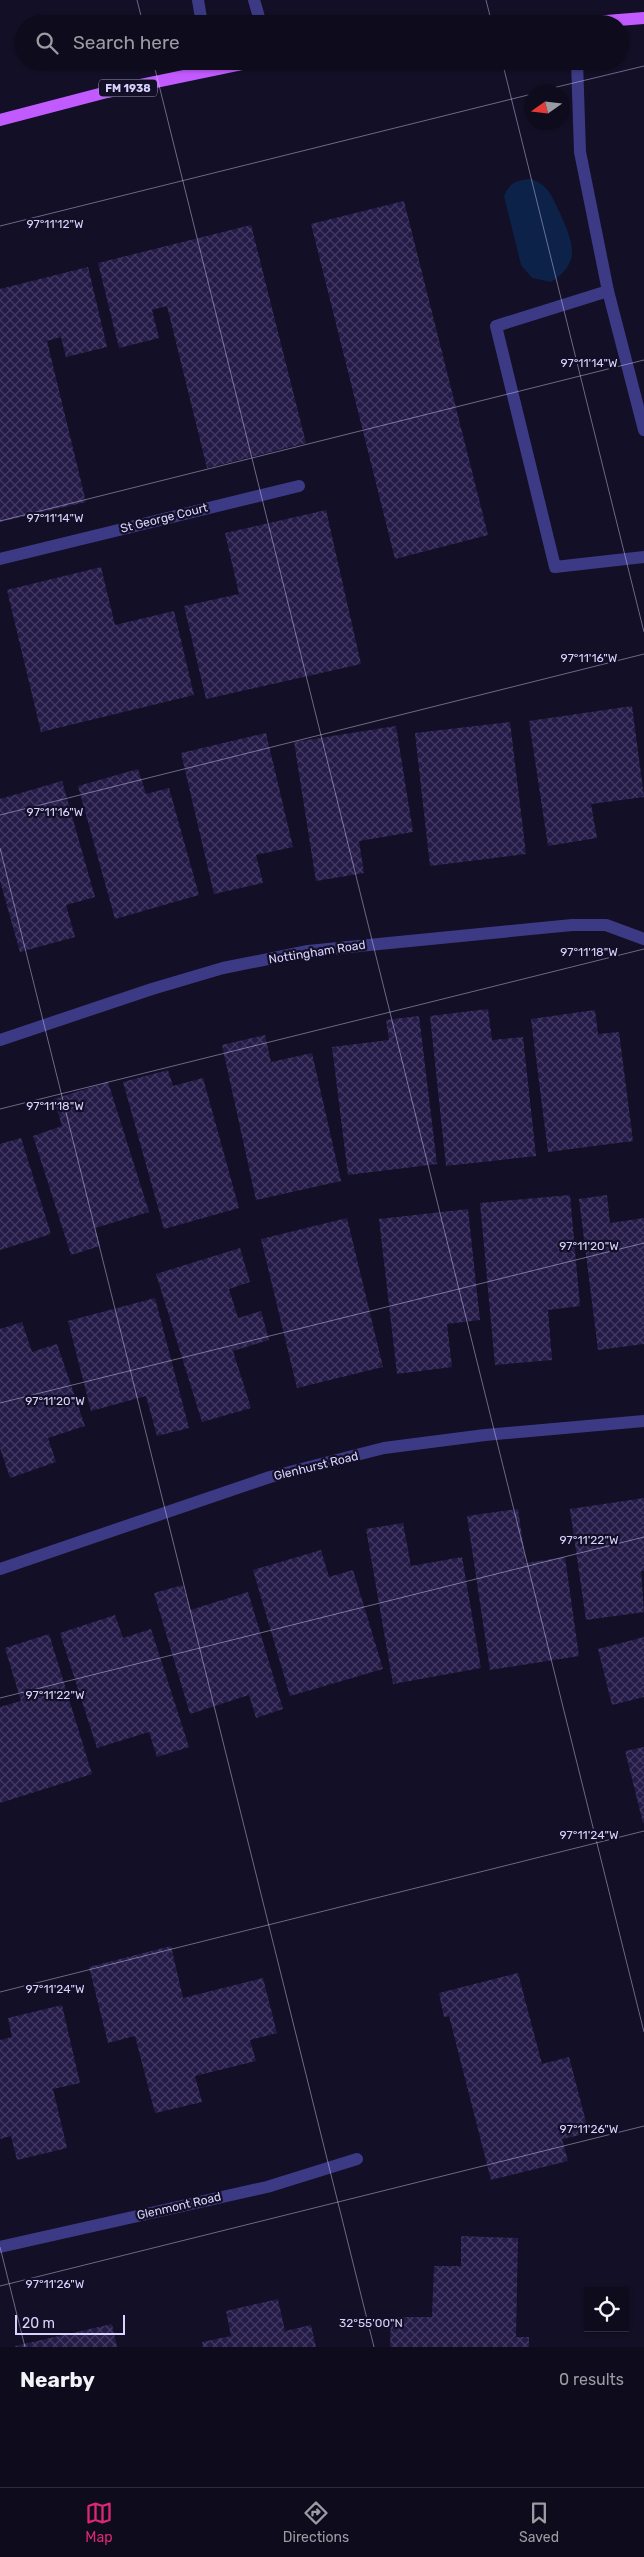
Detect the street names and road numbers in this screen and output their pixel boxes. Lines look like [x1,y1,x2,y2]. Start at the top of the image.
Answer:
road number: FM 1938 [99,80,157,96]
street label: St George Court [119,500,209,536]
street label: Nottingham Road [268,937,366,967]
street label: Glenhurst Road [272,1449,360,1483]
street label: Glenmont Road [136,2190,222,2222]

